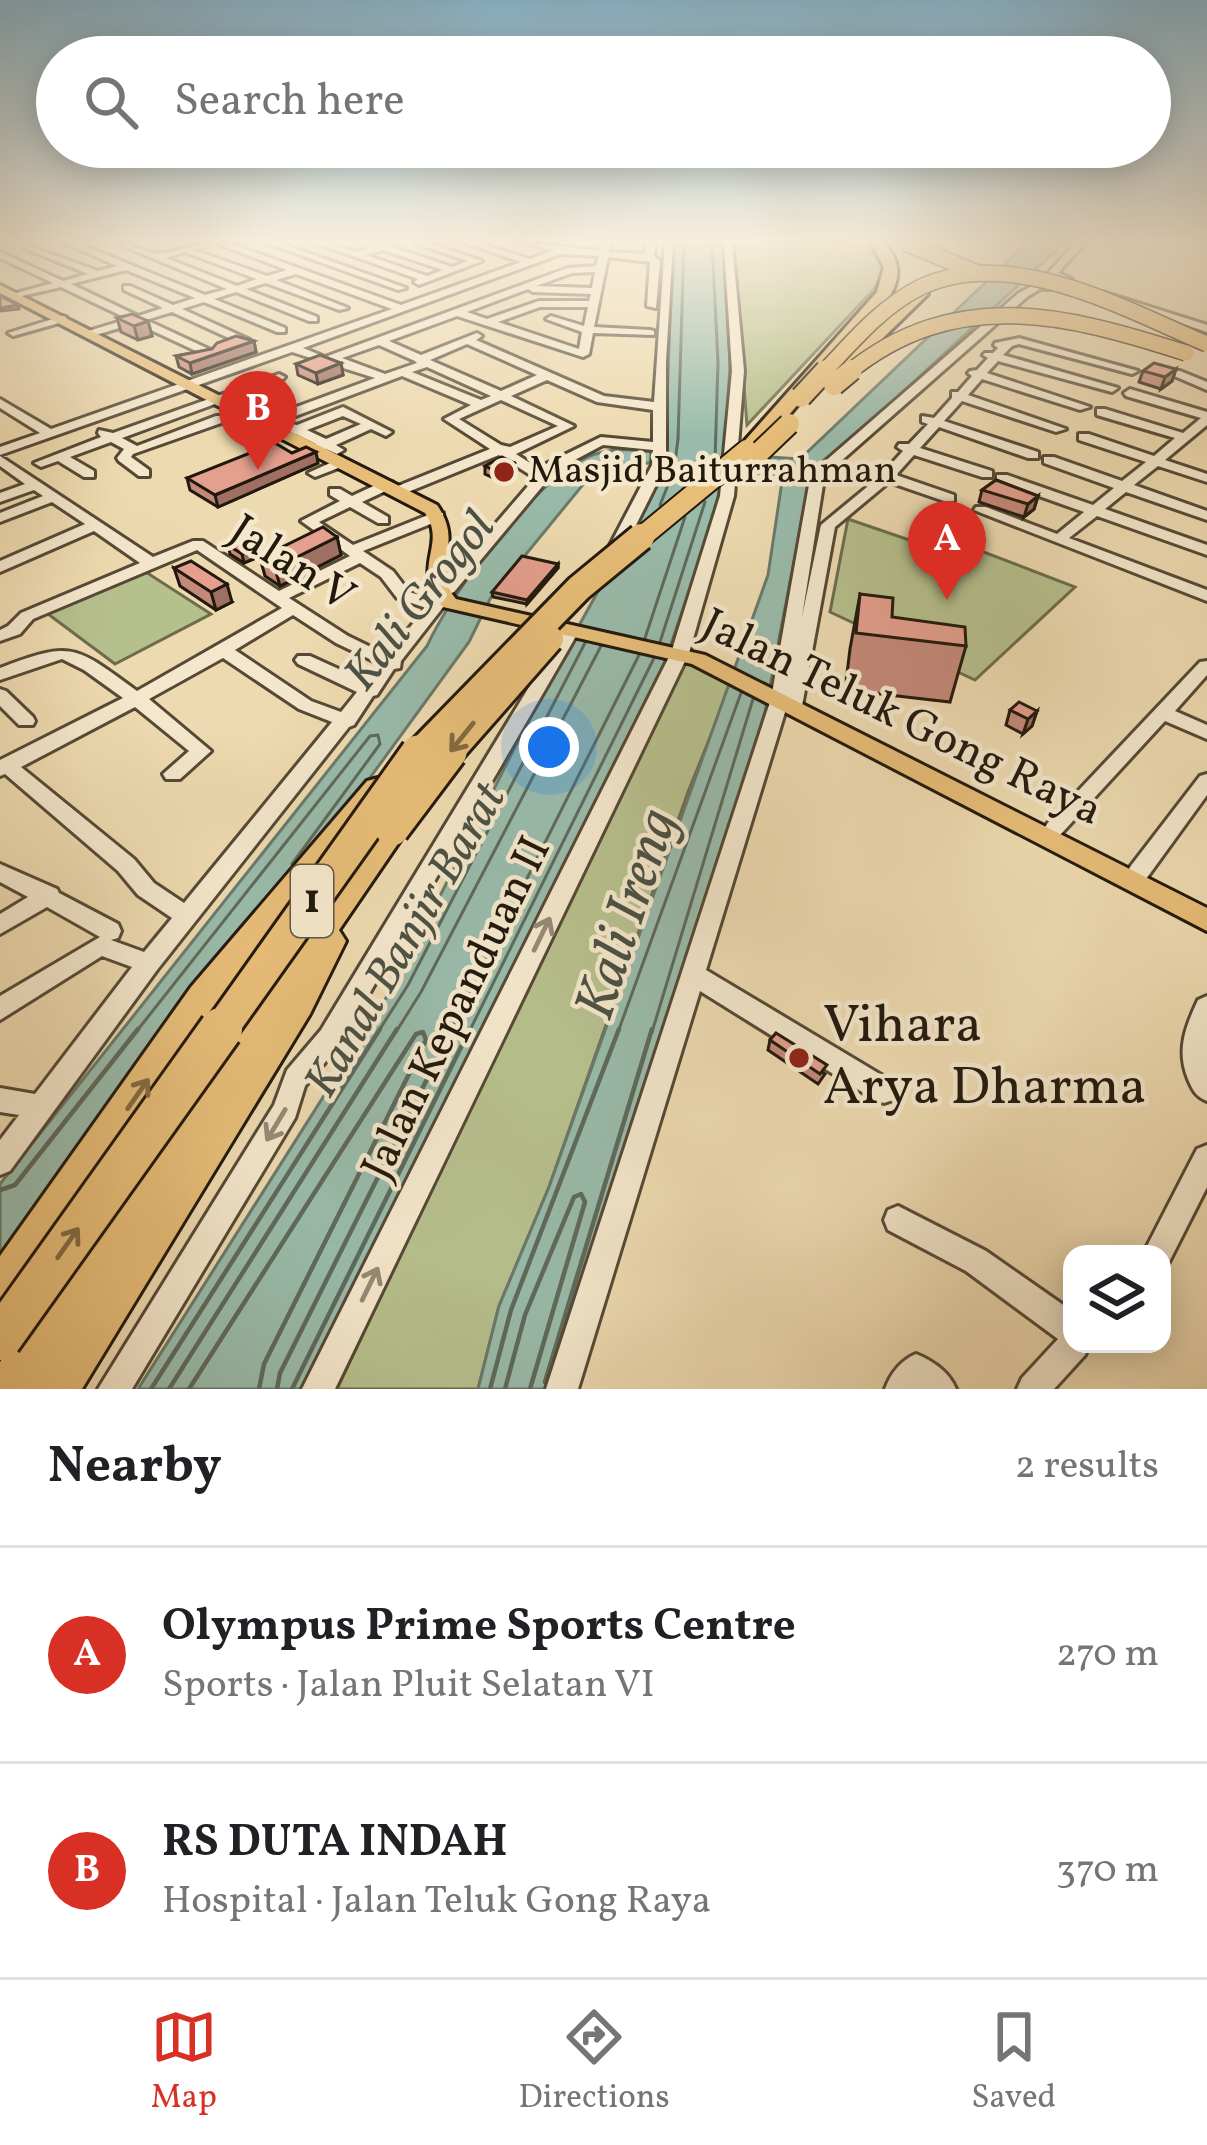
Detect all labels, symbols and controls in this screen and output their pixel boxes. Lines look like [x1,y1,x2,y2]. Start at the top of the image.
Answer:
search box [36,36,1171,168]
icon: search [78,69,144,135]
text: Search here [174,71,405,134]
pin: B [219,371,297,470]
place label: Masjid Baiturrahman [528,445,897,499]
marker: Masjid Baiturrahman [491,459,517,485]
water label: Kali Grogol [329,498,513,706]
street label: Jalan V [216,501,366,629]
pin: A [908,501,986,600]
street label: Jalan Teluk Gong Raya [690,595,1112,843]
your location [519,717,579,777]
one-way arrow [450,720,476,752]
water label: Kanal Banjir Barat [290,770,525,1111]
water label: Kali Ireng [558,800,700,1030]
street label: Jalan Kepanduan II [348,827,568,1191]
road number: 1 [291,865,333,937]
one-way arrow [531,917,554,952]
place label: Vihara Arya Dharma [823,990,1146,1127]
marker: Vihara Arya Dharma [786,1045,812,1071]
one-way arrow [125,1078,150,1112]
one-way arrow [264,1108,288,1142]
one-way arrow [54,1227,80,1260]
map controls [1063,1245,1171,1353]
button: layers [1063,1245,1171,1353]
one-way arrow [359,1267,382,1302]
text: Nearby [48,1432,222,1503]
text: 2 results [1015,1440,1159,1494]
text: Olympus Prime Sports Centre [162,1596,796,1659]
text: A [73,1628,101,1682]
text: 270 m [1056,1628,1159,1682]
text: Sports · Jalan Pluit Selatan VI [162,1659,655,1713]
text: RS DUTA INDAH [162,1812,508,1875]
text: B [74,1844,100,1898]
text: 370 m [1056,1844,1159,1898]
text: Hospital · Jalan Teluk Gong Raya [162,1875,711,1929]
tab: Map [151,2004,217,2122]
tab: Directions [518,2004,670,2122]
tab: Saved [971,2004,1056,2122]

